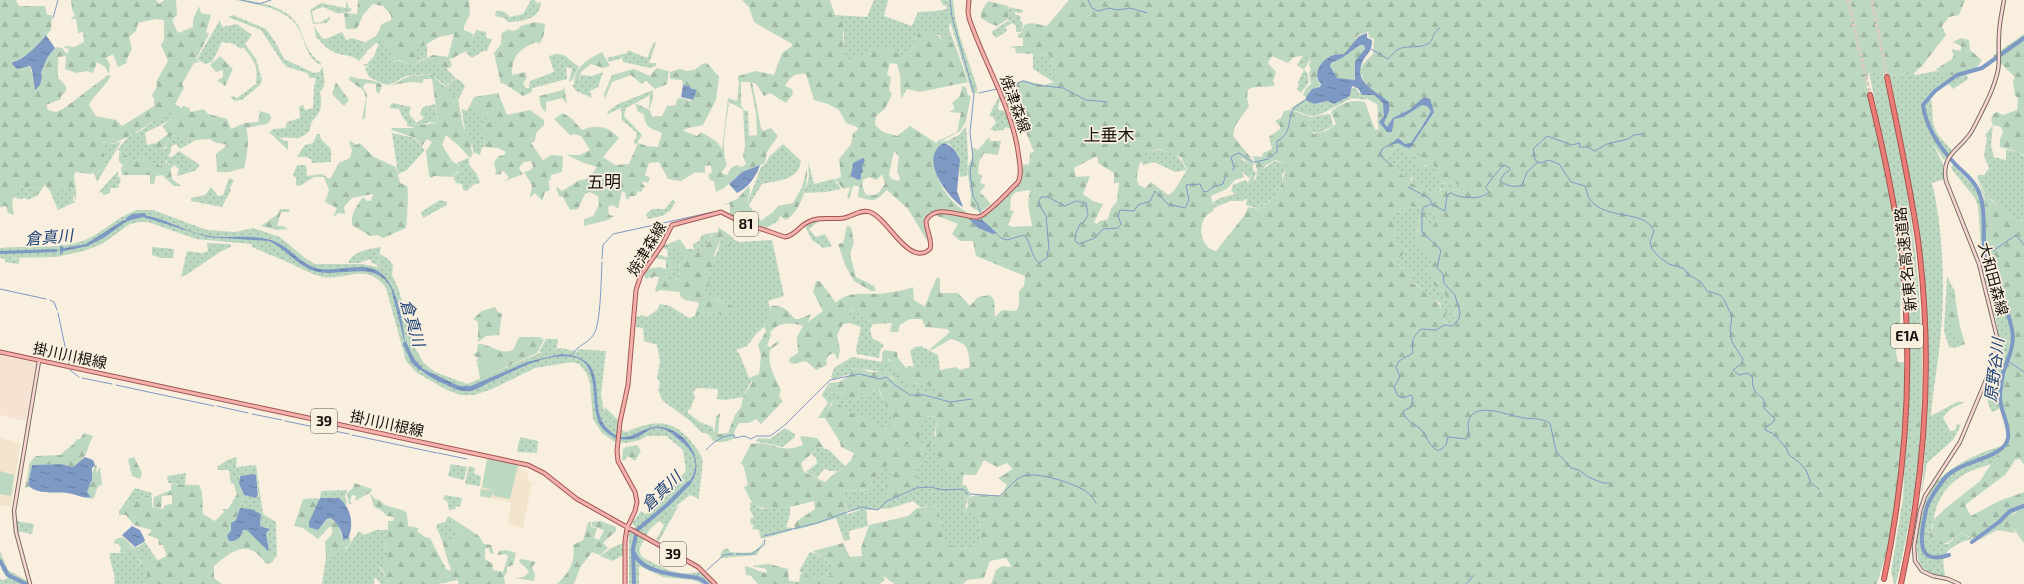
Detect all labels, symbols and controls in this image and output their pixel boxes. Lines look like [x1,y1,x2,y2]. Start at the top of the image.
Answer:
street label: 焼津森線 [997,72,1035,135]
district label: 上垂木 [1084,124,1135,144]
district label: 五明 [587,171,621,191]
street label: 新東名高速道路 [1891,206,1919,312]
road number: 81 [734,212,758,236]
street label: 焼津森線 [623,218,669,279]
water label: 倉真川 [24,225,76,248]
street label: 大和田森線 [1976,240,2012,317]
water label: 倉真川 [398,297,430,350]
road number: E1A [1891,324,1923,348]
water label: 原野谷川 [1980,335,2007,403]
street label: 掛川川根線 [32,338,109,372]
street label: 掛川川根線 [349,406,426,440]
road number: 39 [311,409,337,433]
water label: 倉真川 [637,466,686,514]
road number: 39 [660,542,686,566]

